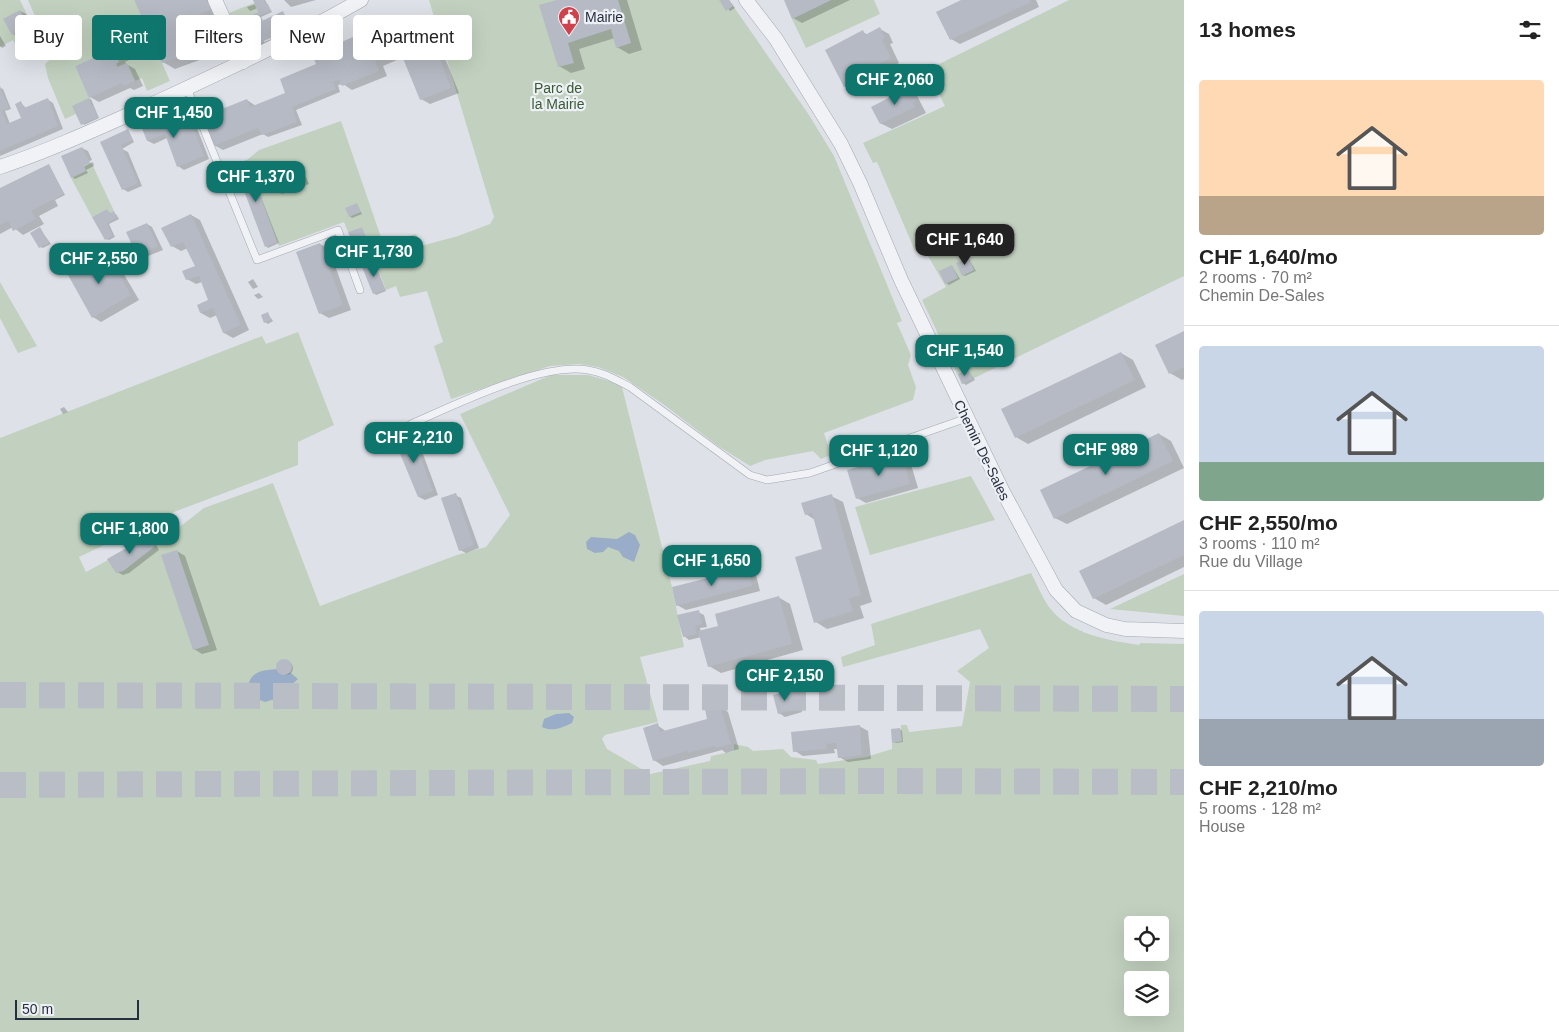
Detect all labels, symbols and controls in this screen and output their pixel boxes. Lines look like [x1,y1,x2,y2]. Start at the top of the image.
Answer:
public building icon: Mairie [557,5,581,36]
place label: Mairie [585,9,623,25]
chip: Buy [15,15,82,60]
chip: Rent [92,15,166,60]
chip: Filters [176,15,261,60]
chip: New [271,15,343,60]
chip: Apartment [353,15,472,60]
icon: filters [1516,16,1544,44]
text: 13 homes [1199,18,1296,41]
pin: CHF 2,060 [838,64,952,106]
text: CHF 2,060 [856,71,934,88]
park label: Parc de la Mairie [532,80,585,112]
pin: CHF 1,450 [117,96,231,139]
text: CHF 1,450 [135,104,213,121]
icon: home [1327,113,1417,203]
pin: CHF 1,370 [199,160,313,203]
text: CHF 1,370 [217,168,295,185]
pin: CHF 1,640 [908,224,1022,266]
text: CHF 1,640 [926,231,1004,248]
pin: CHF 1,730 [317,236,431,278]
pin: CHF 2,550 [42,242,156,285]
text: CHF 1,730 [335,243,413,260]
text: CHF 1,640/mo [1199,245,1338,268]
text: CHF 2,550 [60,250,138,267]
text: 2 rooms · 70 m² [1199,269,1312,286]
text: Chemin De-Sales [1199,287,1324,304]
pin: CHF 1,540 [908,334,1022,377]
text: CHF 1,540 [926,342,1004,359]
icon: home [1327,378,1417,468]
street label: Chemin De-Sales [951,397,1013,503]
pin: CHF 2,210 [357,422,471,464]
text: CHF 2,210 [375,429,453,446]
pin: CHF 1,120 [822,434,936,477]
pin: CHF 989 [1060,434,1152,476]
text: CHF 989 [1074,441,1138,458]
text: CHF 1,120 [840,442,918,459]
text: CHF 2,550/mo [1199,511,1338,534]
pin: CHF 1,800 [73,512,187,555]
text: CHF 1,800 [91,520,169,537]
text: 3 rooms · 110 m² [1199,535,1320,552]
pin: CHF 1,650 [655,544,769,587]
text: CHF 1,650 [673,552,751,569]
text: Rue du Village [1199,553,1303,570]
icon: home [1327,643,1417,733]
pin: CHF 2,150 [728,660,842,702]
text: CHF 2,150 [746,667,824,684]
text: CHF 2,210/mo [1199,776,1338,799]
text: 5 rooms · 128 m² [1199,800,1321,817]
text: House [1199,818,1245,835]
map controls [1124,916,1169,1016]
button: locate [1124,916,1169,961]
button: layers [1124,971,1169,1016]
scale bar [15,997,139,1020]
text: 50 m [22,1001,53,1017]

